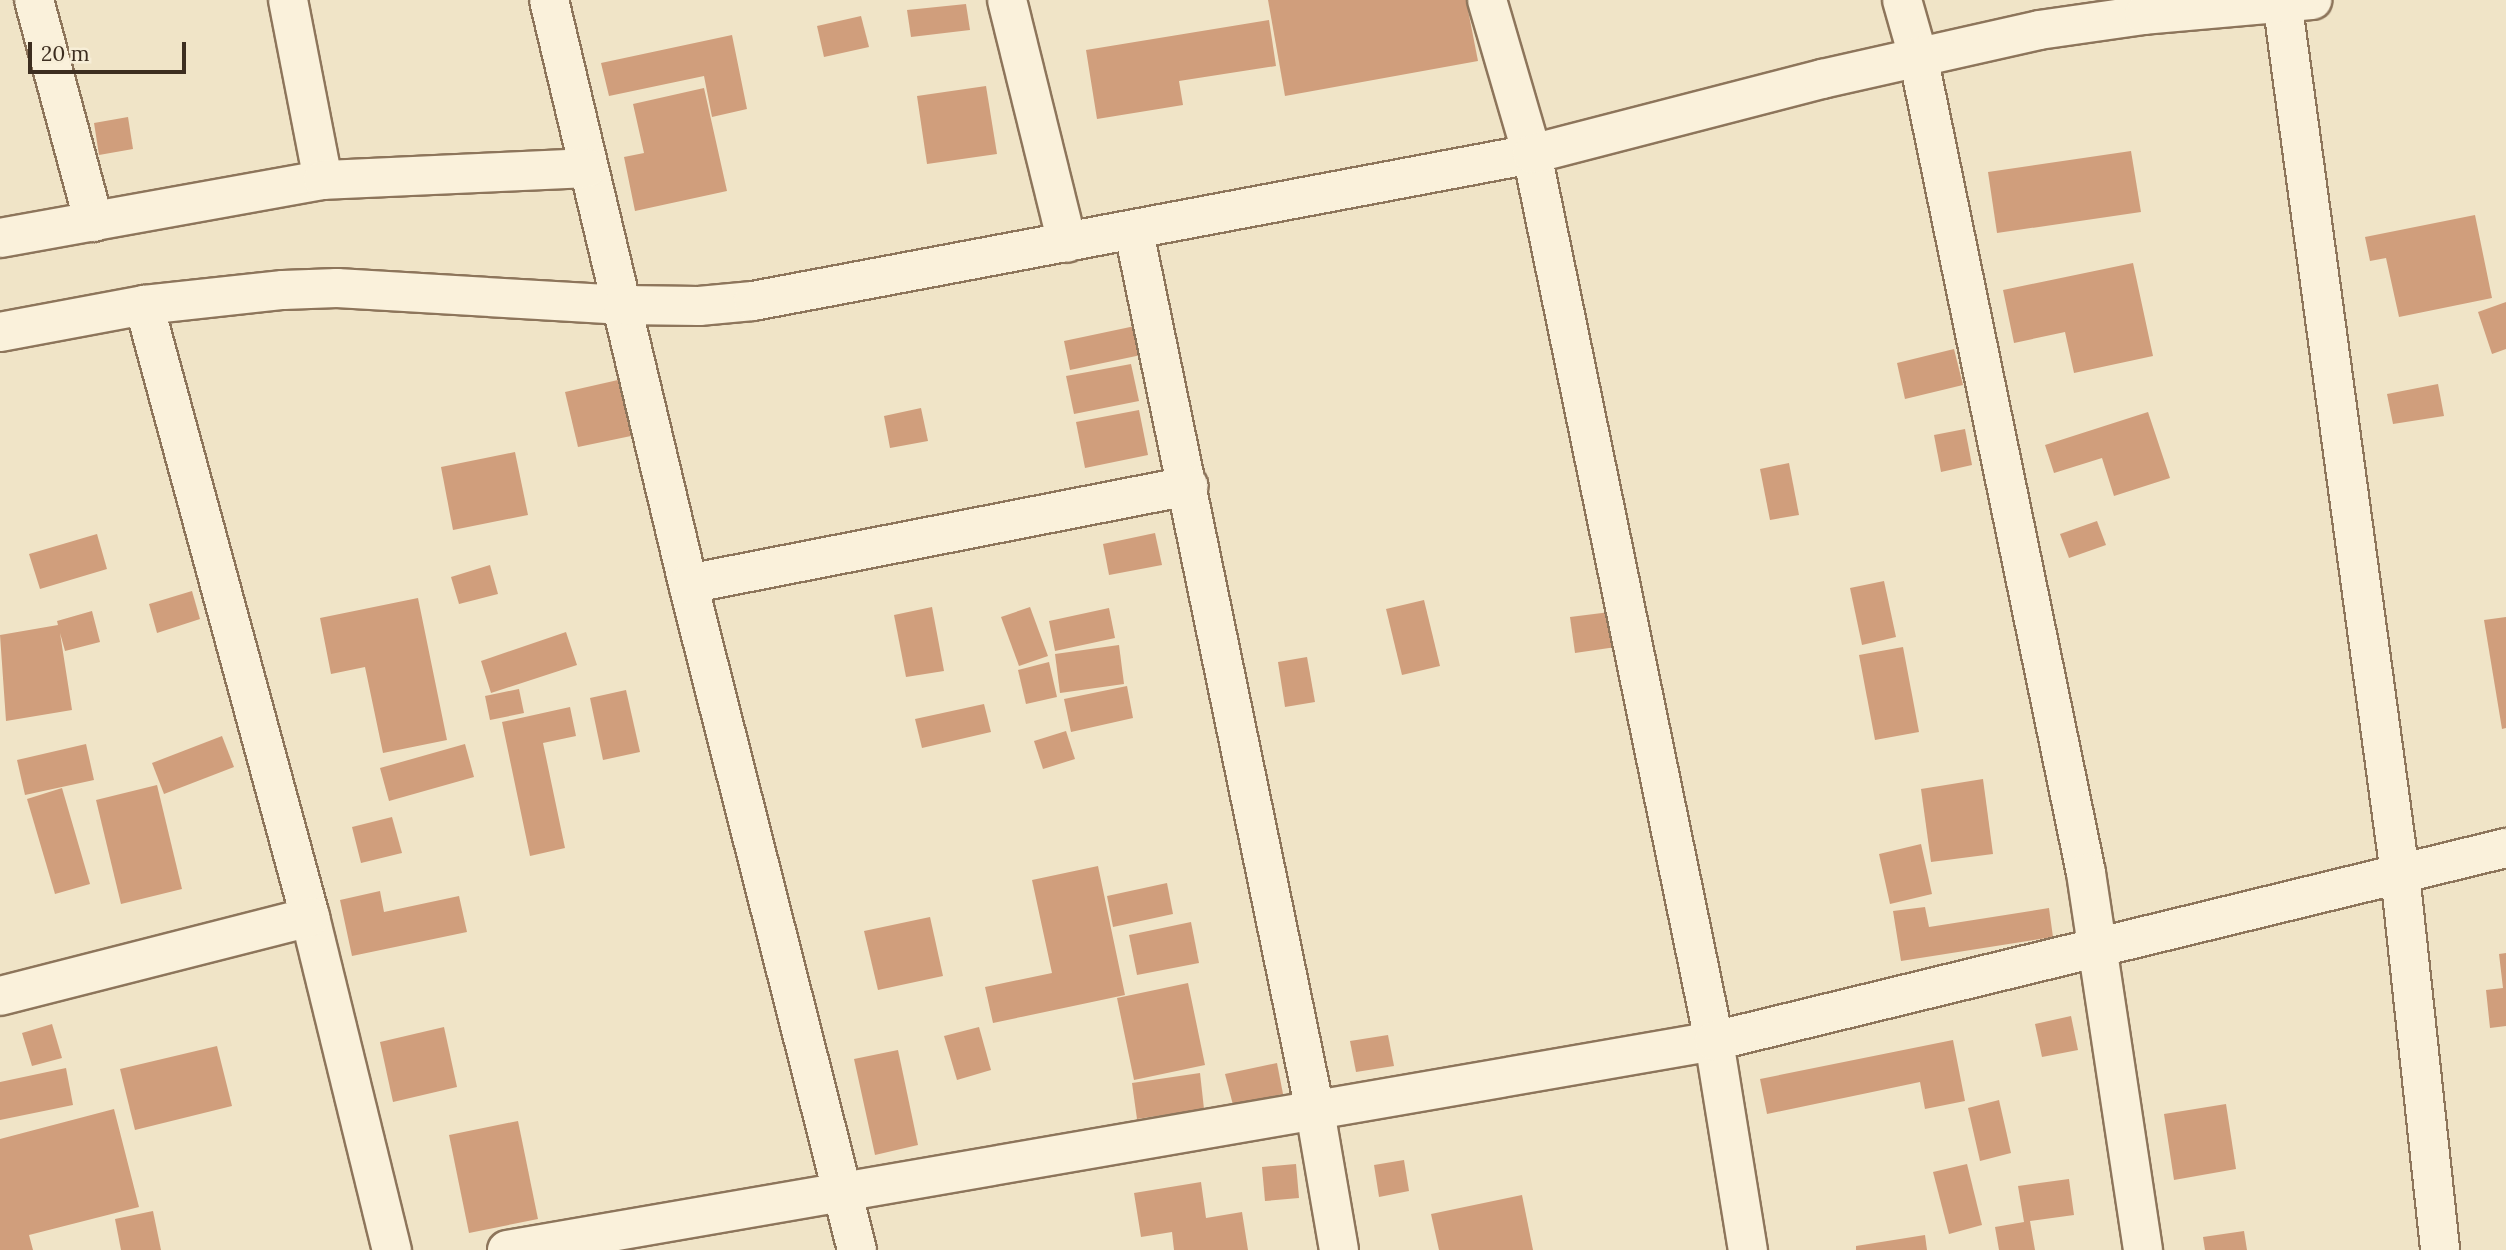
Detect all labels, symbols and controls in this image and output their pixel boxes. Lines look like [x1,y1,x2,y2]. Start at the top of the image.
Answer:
scale bar [32,28,189,72]
text: 20 m [41,40,90,67]

